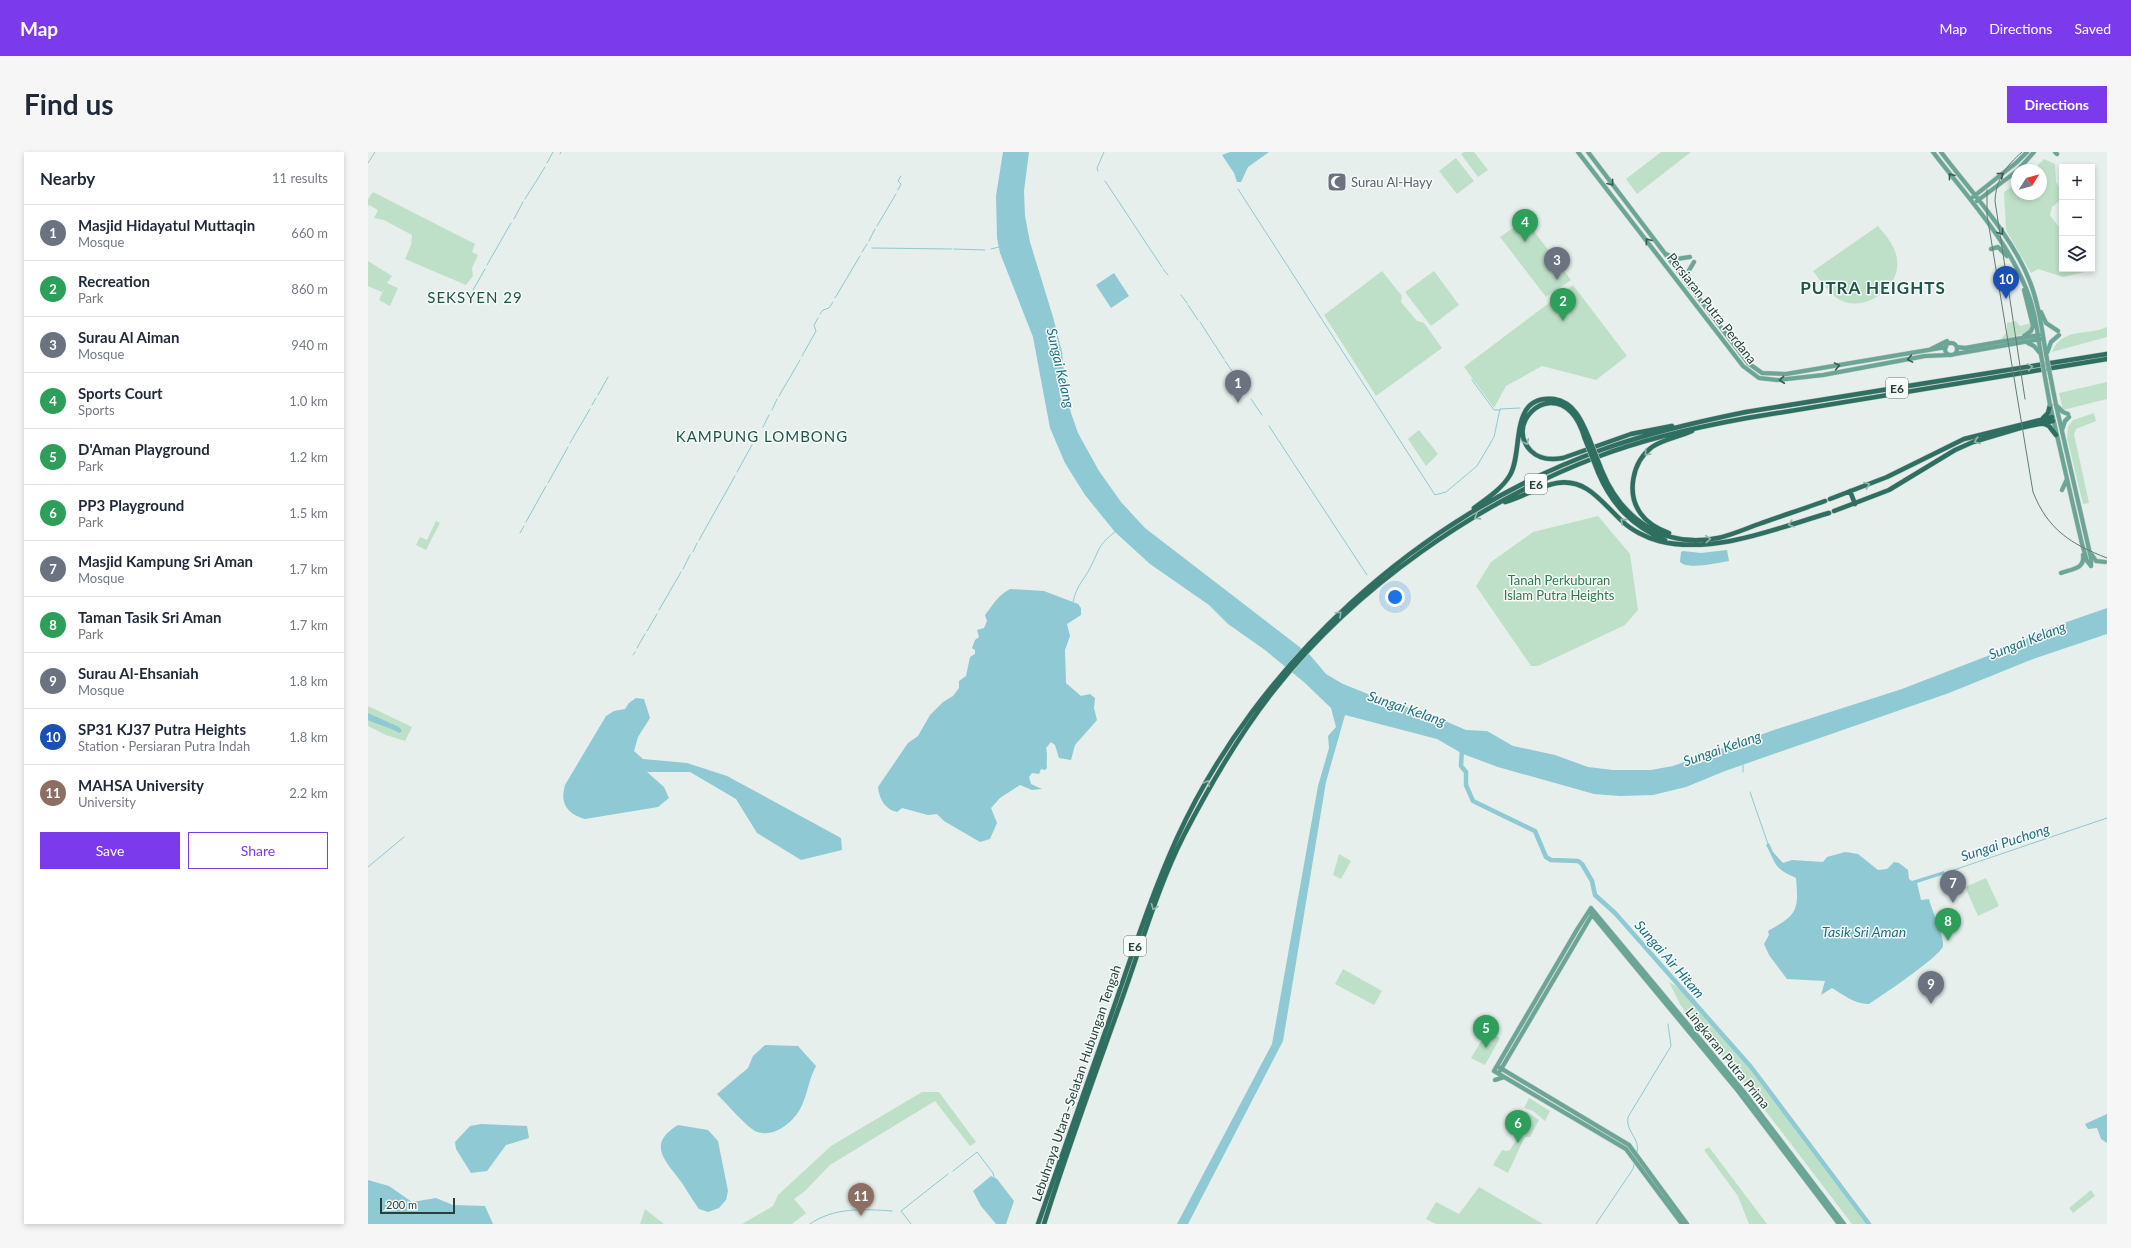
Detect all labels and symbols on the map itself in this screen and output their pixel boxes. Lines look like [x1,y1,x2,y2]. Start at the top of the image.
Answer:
north arrow [2011,164,2047,200]
mosque icon: Surau Al-Hayy [1326,171,1348,193]
one-way arrow [1997,172,2004,179]
one-way arrow [1949,173,1956,180]
place label: Surau Al-Hayy [1351,174,1433,190]
one-way arrow [1607,179,1614,186]
pin: 4 [1512,209,1538,242]
one-way arrow [1996,228,2004,235]
one-way arrow [1646,239,1653,246]
pin: 3 [1544,247,1570,280]
street label: Persiaran Putra Perdana [1664,249,1760,367]
pin: 10 [1993,266,2019,299]
district label: PUTRA HEIGHTS [1800,277,1946,298]
district label: SEKSYEN 29 [427,288,523,306]
pin: 2 [1550,288,1576,321]
water label: Sungai Kelang [1044,326,1078,410]
one-way arrow [1907,354,1913,363]
one-way arrow [1834,362,1840,371]
one-way arrow [2027,363,2033,371]
pin: 1 [1225,370,1251,403]
one-way arrow [1778,375,1785,384]
road number: E6 [1886,378,1908,398]
district label: KAMPUNG LOMBONG [676,427,848,445]
one-way arrow [1974,436,1981,444]
one-way arrow [1521,437,1529,445]
one-way arrow [1644,448,1652,456]
road number: E6 [1525,474,1547,494]
one-way arrow [1863,481,1870,489]
one-way arrow [1474,512,1481,519]
one-way arrow [1620,519,1628,526]
one-way arrow [1788,519,1795,528]
one-way arrow [1705,534,1711,543]
park label: Tanah Perkuburan Islam Putra Heights [1504,572,1615,603]
your location [1385,587,1405,607]
one-way arrow [1334,611,1342,619]
water label: Sungai Kelang [1986,617,2068,663]
water label: Sungai Kelang [1366,687,1448,729]
water label: Sungai Kelang [1681,727,1763,769]
one-way arrow [1202,780,1209,787]
water label: Sungai Puchong [1958,820,2052,864]
pin: 7 [1940,870,1966,903]
one-way arrow [1151,903,1159,910]
pin: 8 [1935,908,1961,941]
water label: Sungai Air Hitam [1632,917,1708,1001]
water label: Tasik Sri Aman [1822,923,1906,940]
road number: E6 [1124,936,1146,956]
street label: Lebuhraya Utara–Selatan Hubungan Tengah [1028,963,1124,1203]
pin: 9 [1918,971,1944,1004]
street label: Lingkaran Putra Prima [1682,1004,1774,1112]
pin: 5 [1473,1015,1499,1048]
pin: 6 [1505,1110,1531,1143]
pin: 11 [848,1183,874,1216]
scale bar [380,1196,455,1215]

